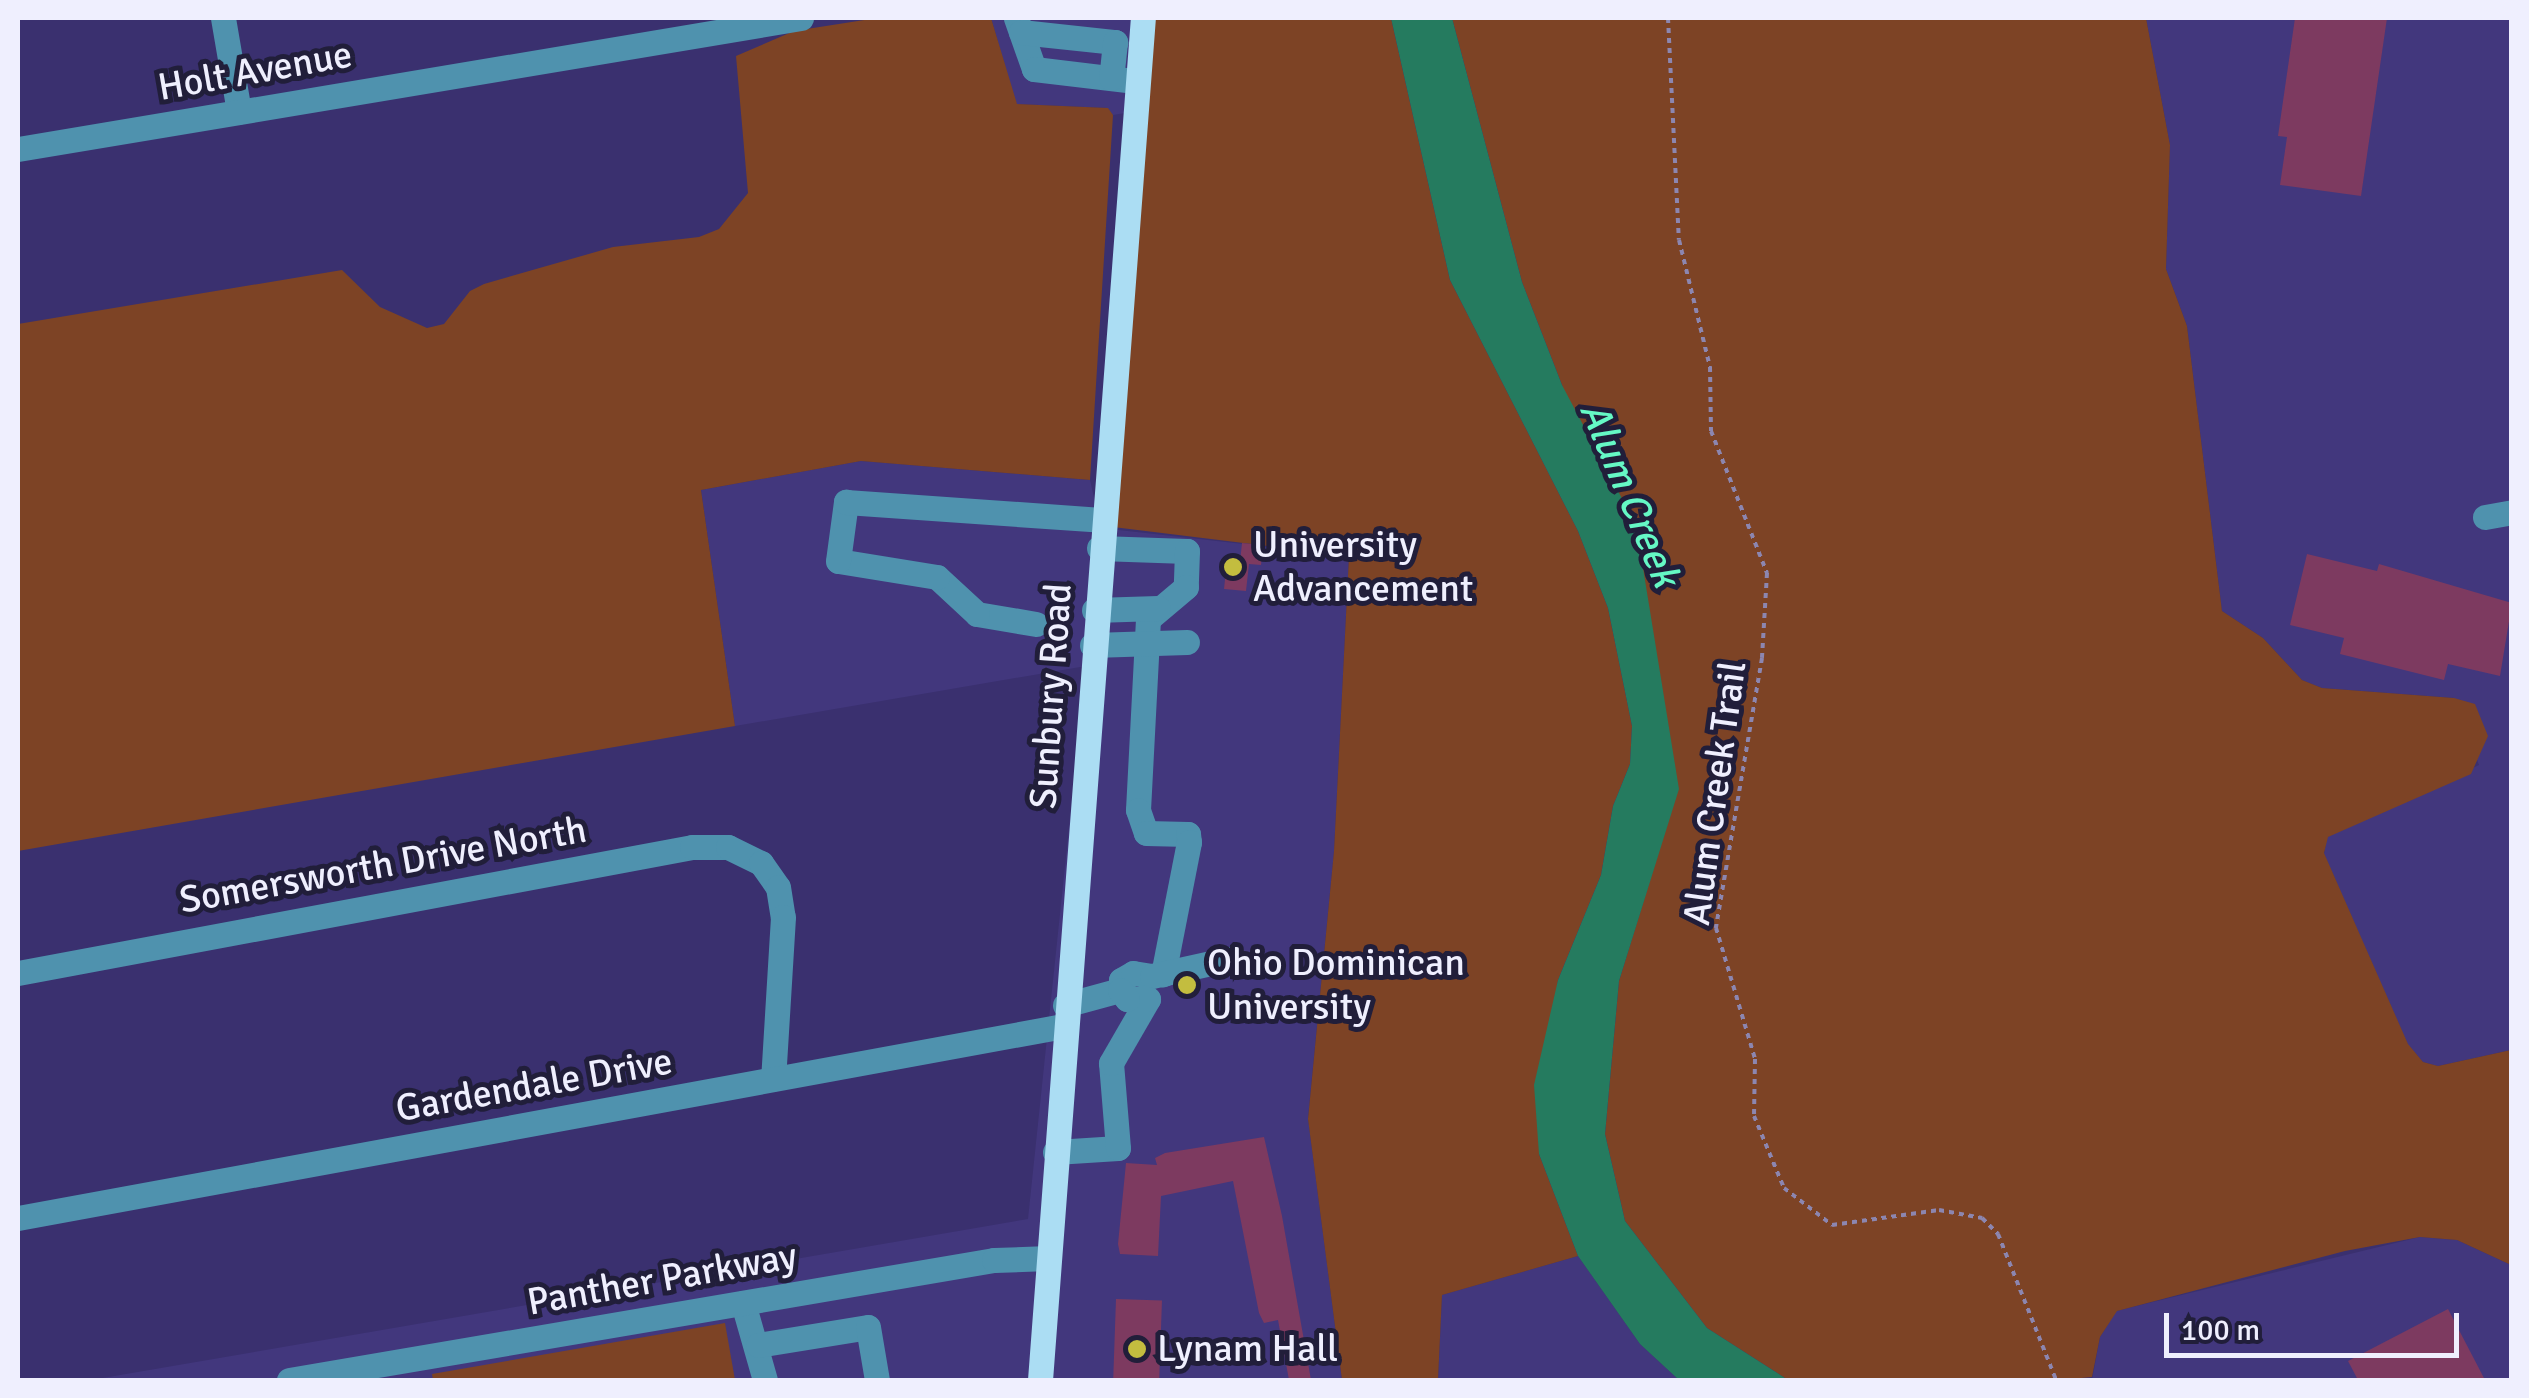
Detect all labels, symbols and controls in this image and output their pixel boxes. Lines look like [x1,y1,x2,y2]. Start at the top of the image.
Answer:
street label: Holt Avenue [154,31,356,111]
water label: Alum Creek [1570,394,1690,594]
place label: University Advancement [1253,522,1473,612]
marker: University Advancement [1222,556,1244,578]
street label: Sunbury Road [1020,582,1082,810]
street label: Alum Creek Trail [1674,658,1756,928]
street label: Somersworth Drive North [176,807,590,923]
place label: Ohio Dominican University [1207,940,1465,1030]
marker: Ohio Dominican University [1176,974,1198,996]
street label: Gardendale Drive [392,1038,676,1132]
street label: Panther Parkway [524,1233,800,1325]
scale bar [2169,1293,2464,1355]
text: 100 m [2181,1312,2260,1349]
place label: Lynam Hall [1157,1326,1338,1372]
marker: Lynam Hall [1126,1338,1148,1360]

